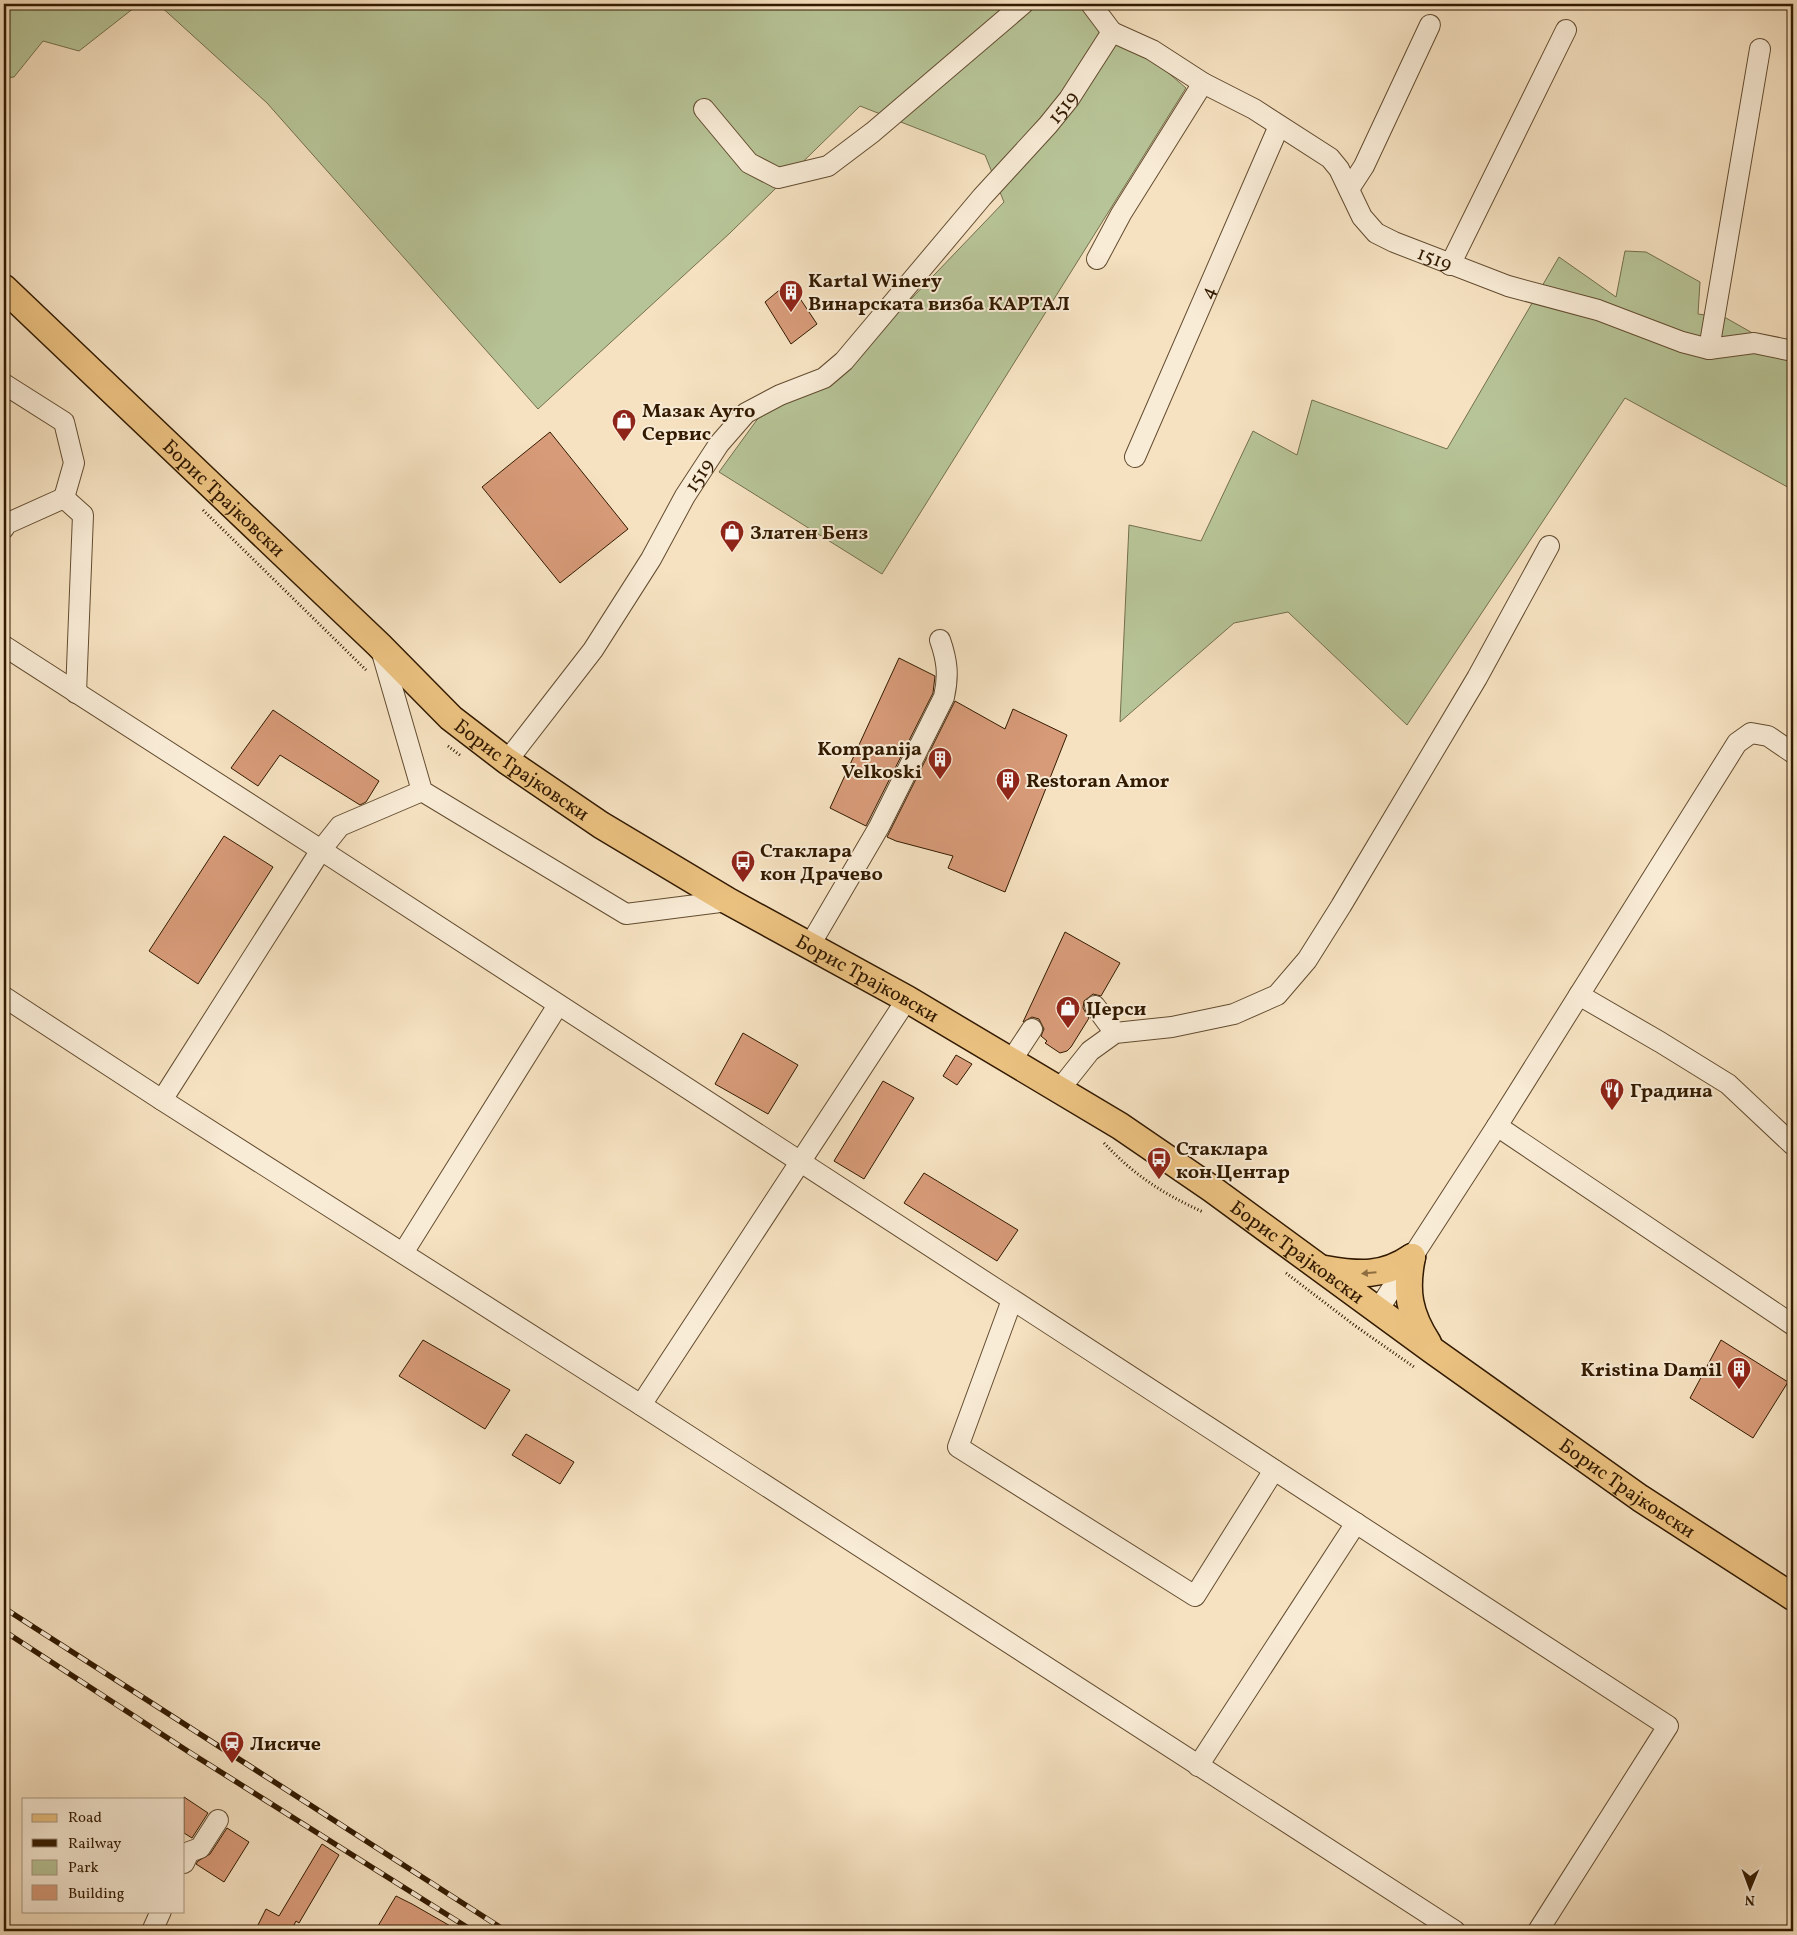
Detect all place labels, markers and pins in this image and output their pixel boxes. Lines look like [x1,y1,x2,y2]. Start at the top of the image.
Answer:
place label: Kartal Winery Винарската визба КАРТАЛ [808,268,1070,319]
building icon: Kartal Winery Винарската визба КАРТАЛ [778,279,804,313]
place label: Мазак Ауто Сервис [642,398,756,449]
shop icon: Мазак Ауто Сервис [611,408,637,442]
shop icon: Златен Бенз [719,519,745,553]
place label: Златен Бенз [750,520,868,548]
place label: Kompanija Velkoski [817,736,922,787]
building icon: Kompanija Velkoski [927,746,953,780]
building icon: Restoran Amor [995,767,1021,801]
place label: Restoran Amor [1026,768,1170,796]
place label: Стаклара кон Драчево [760,838,883,889]
bus stop icon: Стаклара кон Драчево [730,849,756,883]
shop icon: Џерси [1055,995,1081,1029]
place label: Џерси [1086,996,1147,1024]
restaurant icon: Градина [1599,1077,1625,1111]
place label: Градина [1630,1078,1713,1106]
place label: Стаклара кон Центар [1176,1136,1290,1187]
bus stop icon: Стаклара кон Центар [1146,1146,1172,1180]
building icon: Kristina Damil [1726,1356,1752,1390]
place label: Kristina Damil [1580,1357,1722,1385]
station icon: Лисиче [219,1730,245,1764]
place label: Лисиче [250,1731,321,1759]

